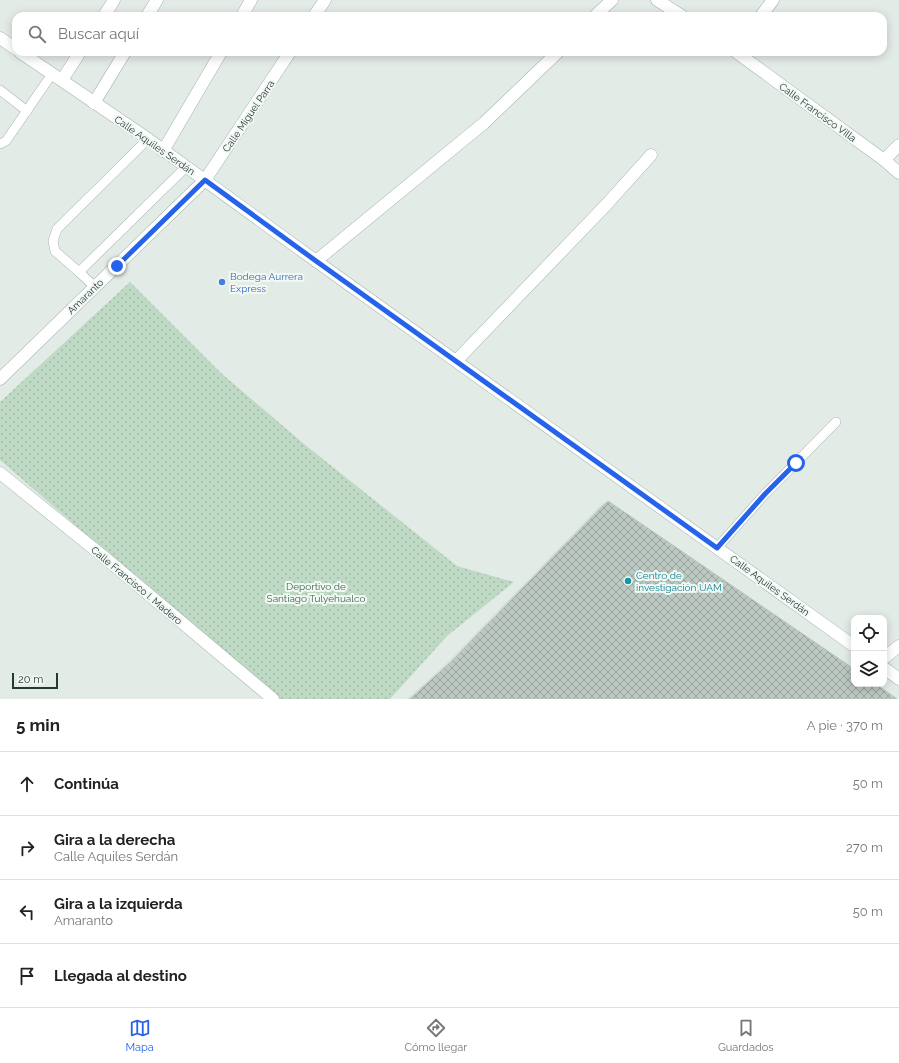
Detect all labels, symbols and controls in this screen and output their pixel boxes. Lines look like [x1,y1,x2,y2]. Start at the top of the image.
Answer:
search box [12,12,887,56]
icon: search [26,23,48,45]
text: Buscar aquí [58,25,139,43]
street label: Calle Miguel Parra [220,78,276,154]
street label: Calle Francisco Villa [777,81,858,144]
street label: Calle Aquiles Serdán [112,114,197,177]
route end [108,257,126,275]
place label: Bodega Aurrera Express [230,271,303,294]
street label: Amaranto [65,277,106,316]
marker: Bodega Aurrera Express [217,277,227,287]
route start [787,454,805,472]
street label: Calle Francisco I. Madero [89,544,184,627]
street label: Calle Aquiles Serdán [728,553,812,618]
place label: Centro de investigación UAM [636,570,722,593]
marker: Centro de investigación UAM [623,576,633,586]
park label: Deportivo de Santiago Tulyehualco [267,581,365,604]
map controls [851,615,887,687]
button: locate [851,615,887,651]
button: layers [851,651,887,687]
scale bar [12,671,58,690]
text: 20 m [18,673,43,686]
text: 5 min [16,715,60,735]
text: A pie · 370 m [807,718,883,733]
icon: ahead [16,773,38,795]
text: Continúa [54,775,119,793]
text: 50 m [853,776,883,791]
text: Gira a la derecha [54,831,175,849]
icon: right [16,837,38,859]
text: 270 m [846,840,883,855]
text: Calle Aquiles Serdán [54,849,178,864]
text: Gira a la izquierda [54,895,183,913]
icon: left [16,901,38,923]
text: 50 m [853,904,883,919]
text: Amaranto [54,913,113,928]
icon: arrive [16,965,38,987]
text: Llegada al destino [54,967,187,985]
tab: Mapa [125,1017,154,1054]
tab: Cómo llegar [405,1017,467,1054]
tab: Guardados [718,1017,774,1054]

